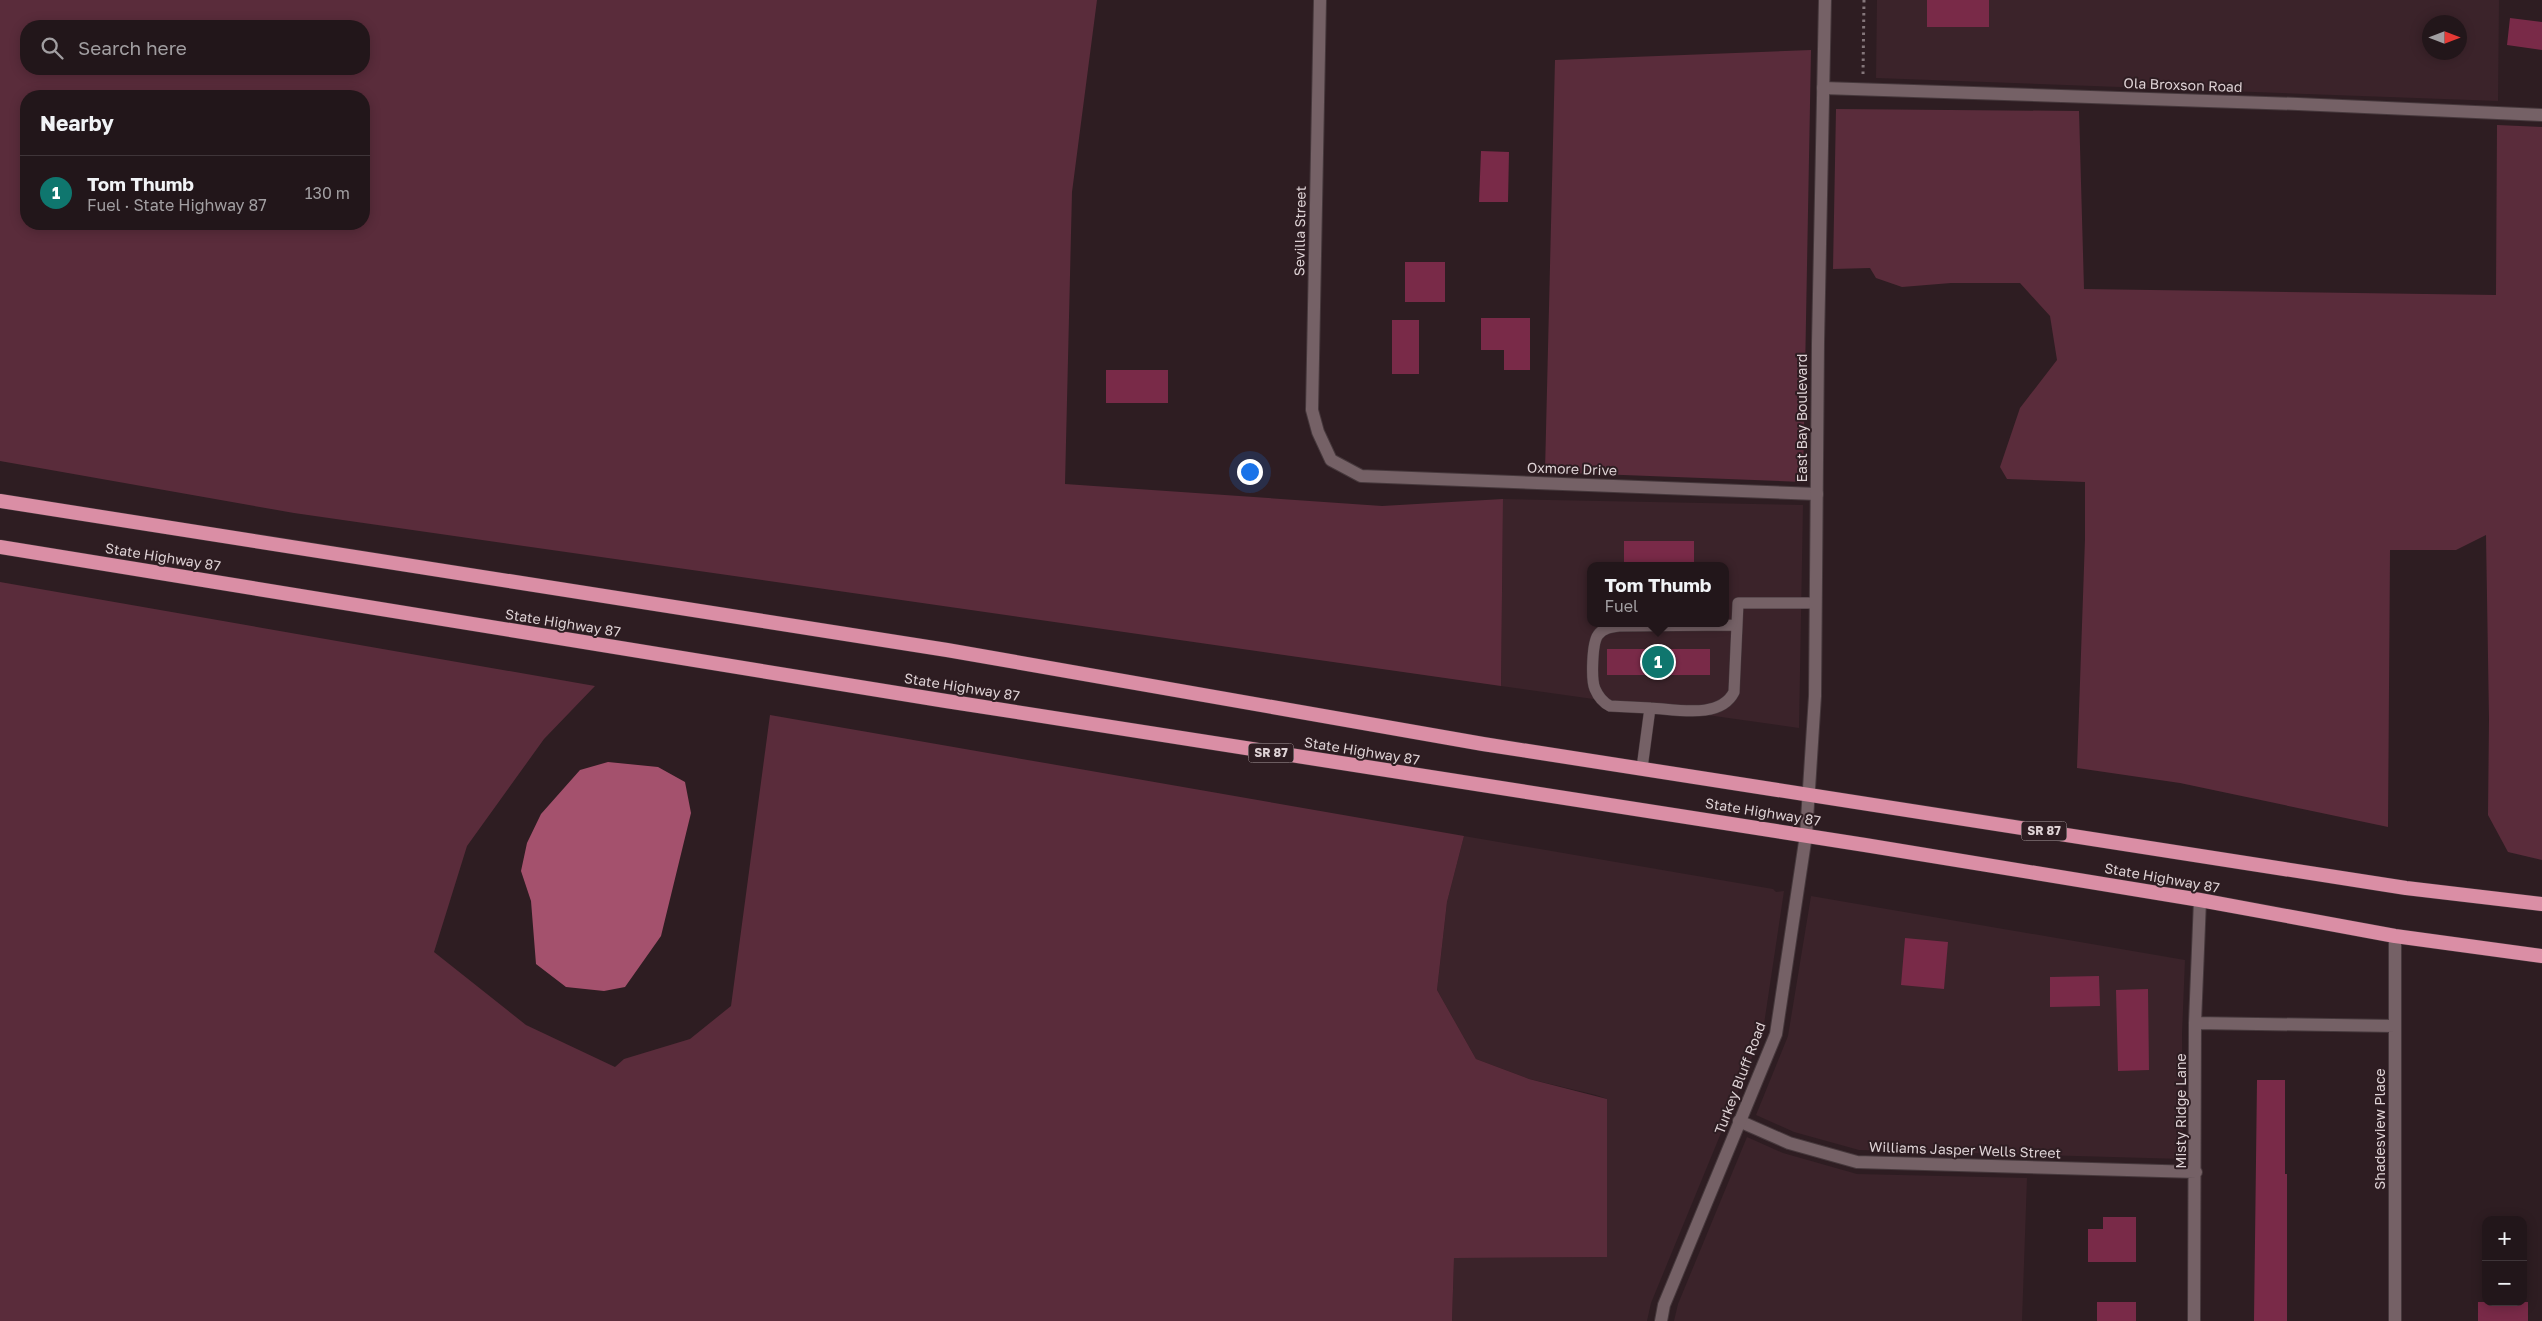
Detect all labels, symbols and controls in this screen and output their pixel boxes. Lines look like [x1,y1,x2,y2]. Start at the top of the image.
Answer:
north arrow [2422,15,2467,60]
search box [20,20,370,75]
icon: search [38,34,66,62]
text: Search here [78,36,187,59]
street label: Ola Broxson Road [2123,74,2243,95]
text: Nearby [40,110,114,136]
text: Tom Thumb [87,172,194,195]
text: 1 [52,183,60,203]
text: 130 m [305,183,350,203]
street label: Sevilla Street [1290,186,1309,276]
text: Fuel · State Highway 87 [87,195,267,215]
street label: East Bay Boulevard [1793,354,1810,482]
street label: Oxmore Drive [1527,458,1617,479]
your location [1237,459,1263,485]
street label: State Highway 87 [104,539,222,574]
popup [1587,562,1729,627]
text: Tom Thumb [1604,573,1712,596]
text: Fuel [1604,596,1638,616]
street label: State Highway 87 [504,605,622,640]
pin: 1 [1642,643,1674,681]
street label: State Highway 87 [903,669,1021,704]
street label: State Highway 87 [1303,733,1421,768]
road number: SR 87 [1248,744,1294,762]
street label: State Highway 87 [1704,794,1822,829]
road number: SR 87 [2022,821,2066,840]
street label: State Highway 87 [2103,859,2221,896]
street label: Turkey Bluff Road [1710,1019,1769,1136]
street label: Misty Ridge Lane [2172,1053,2189,1169]
street label: Shadesview Place [2371,1068,2388,1190]
street label: Williams Jasper Wells Street [1869,1138,2061,1161]
map controls [2482,1216,2527,1306]
button: + [2482,1216,2527,1261]
button: − [2482,1261,2527,1306]

